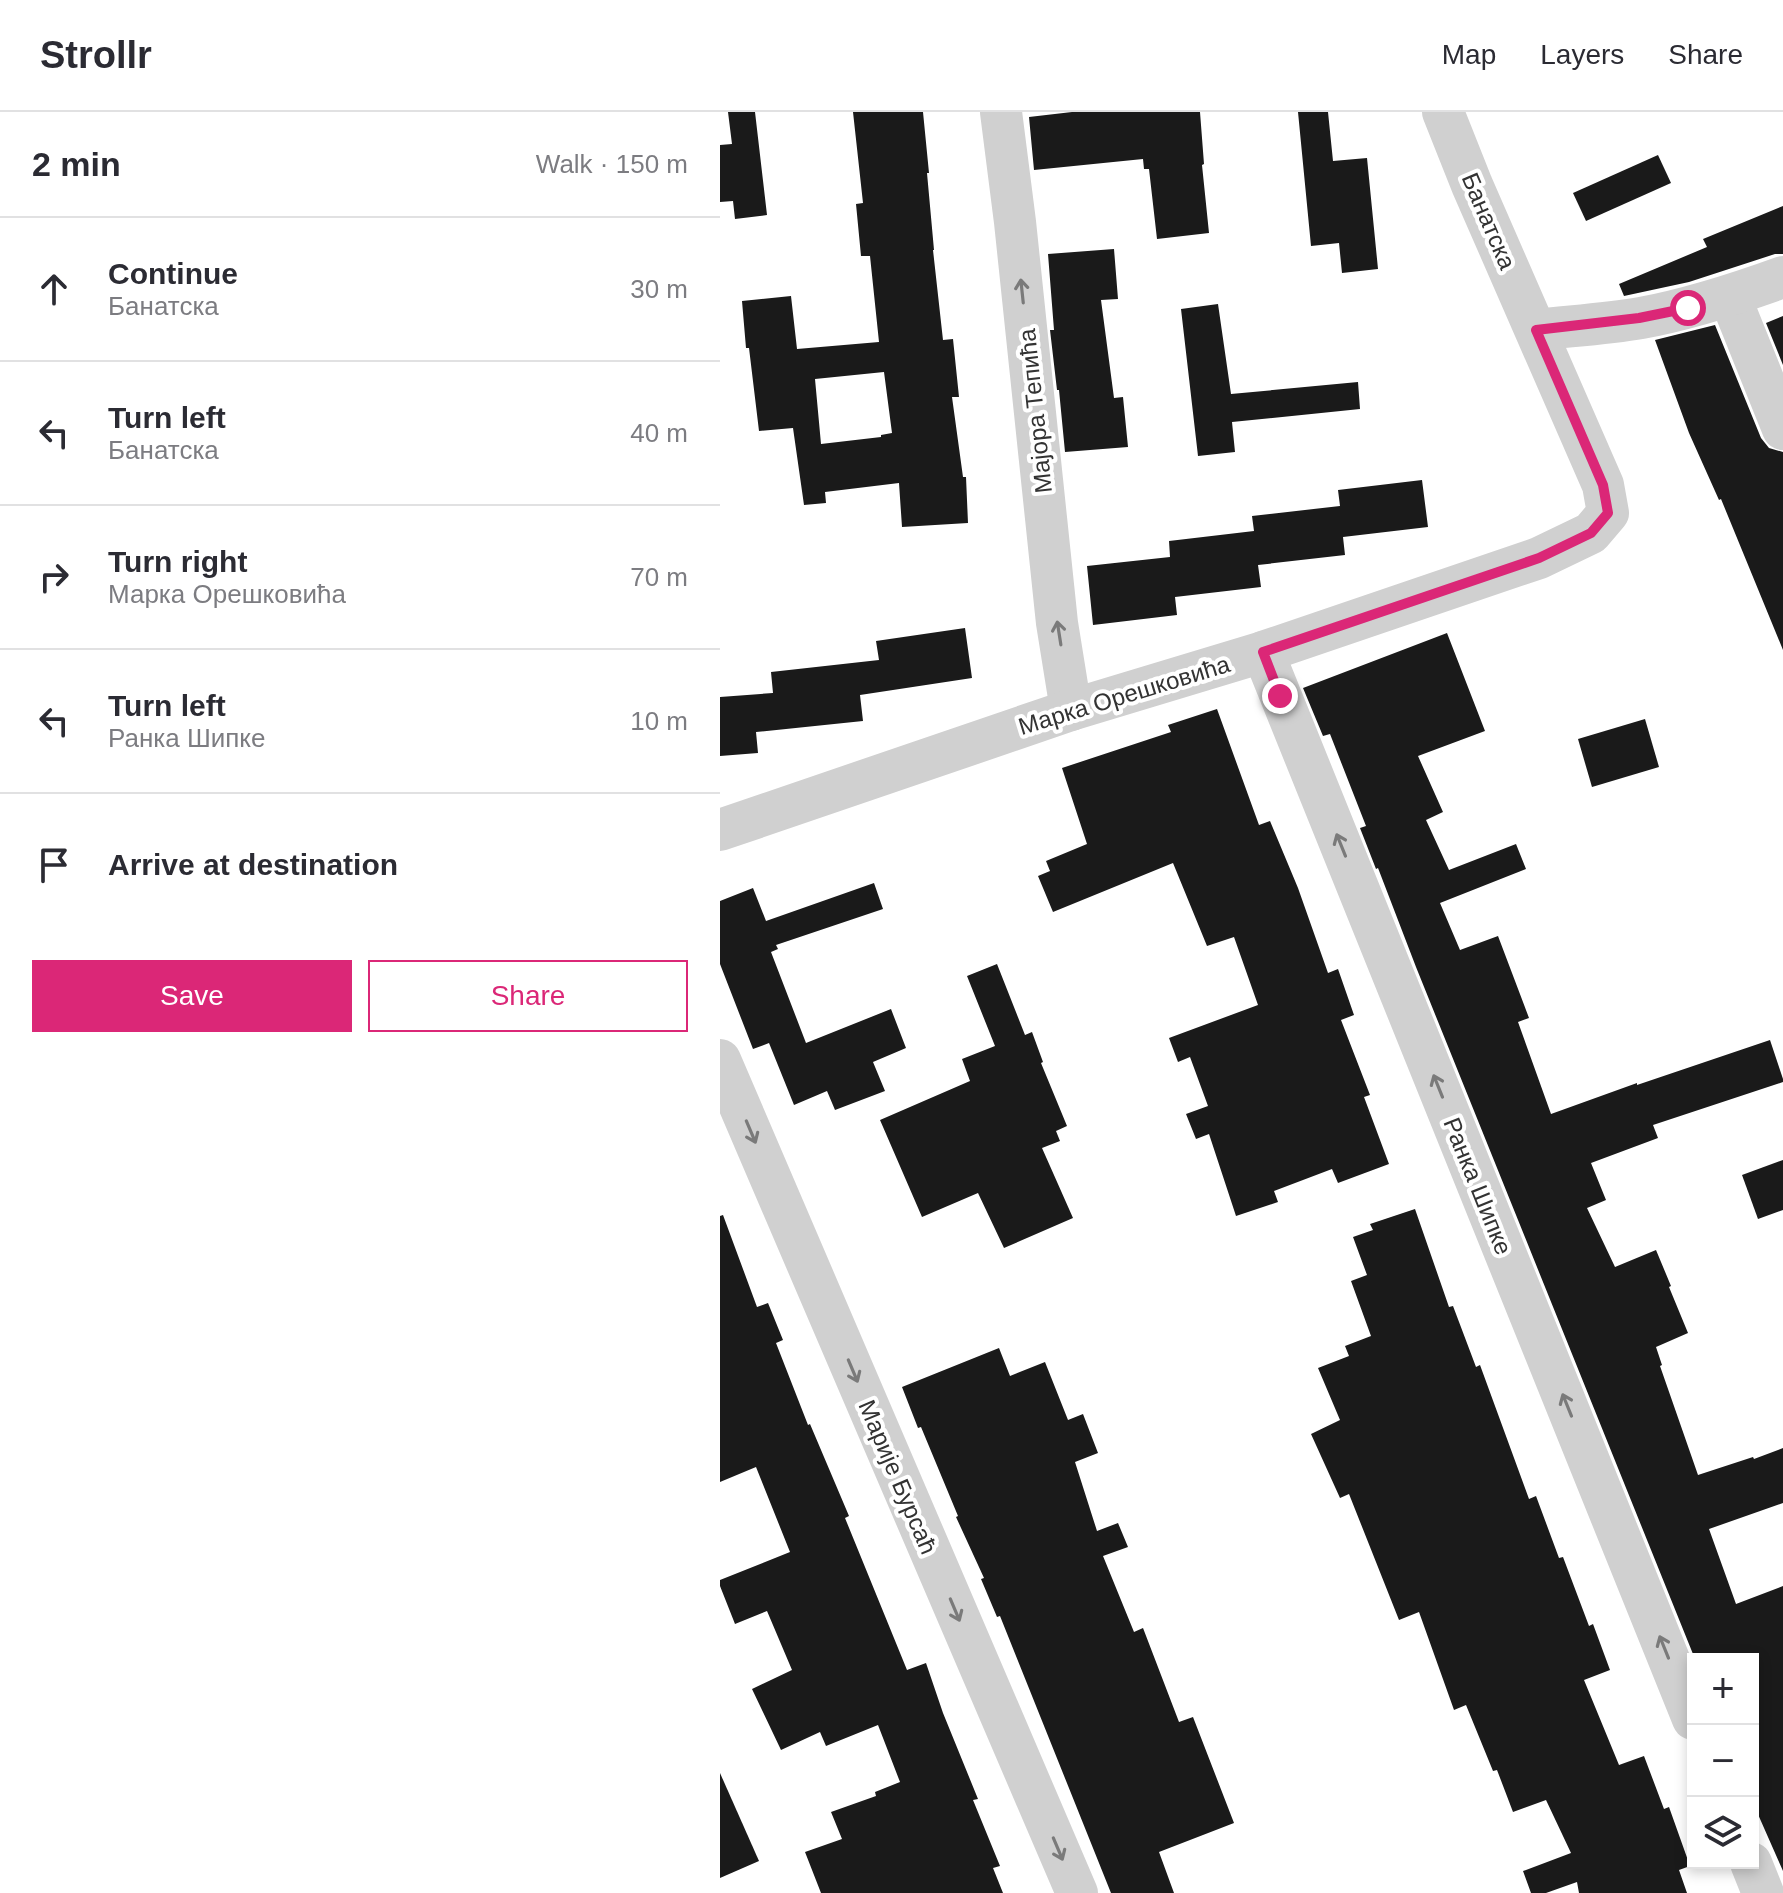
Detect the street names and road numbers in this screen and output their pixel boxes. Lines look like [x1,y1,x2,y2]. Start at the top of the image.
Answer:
street label: Банатска [1457,169,1522,274]
street label: Мајора Тепића [1013,327,1057,495]
street label: Марка Орешковића [1015,650,1234,740]
street label: Ранка Шипке [1438,1114,1518,1258]
street label: Марије Бурсаћ [853,1396,943,1558]

